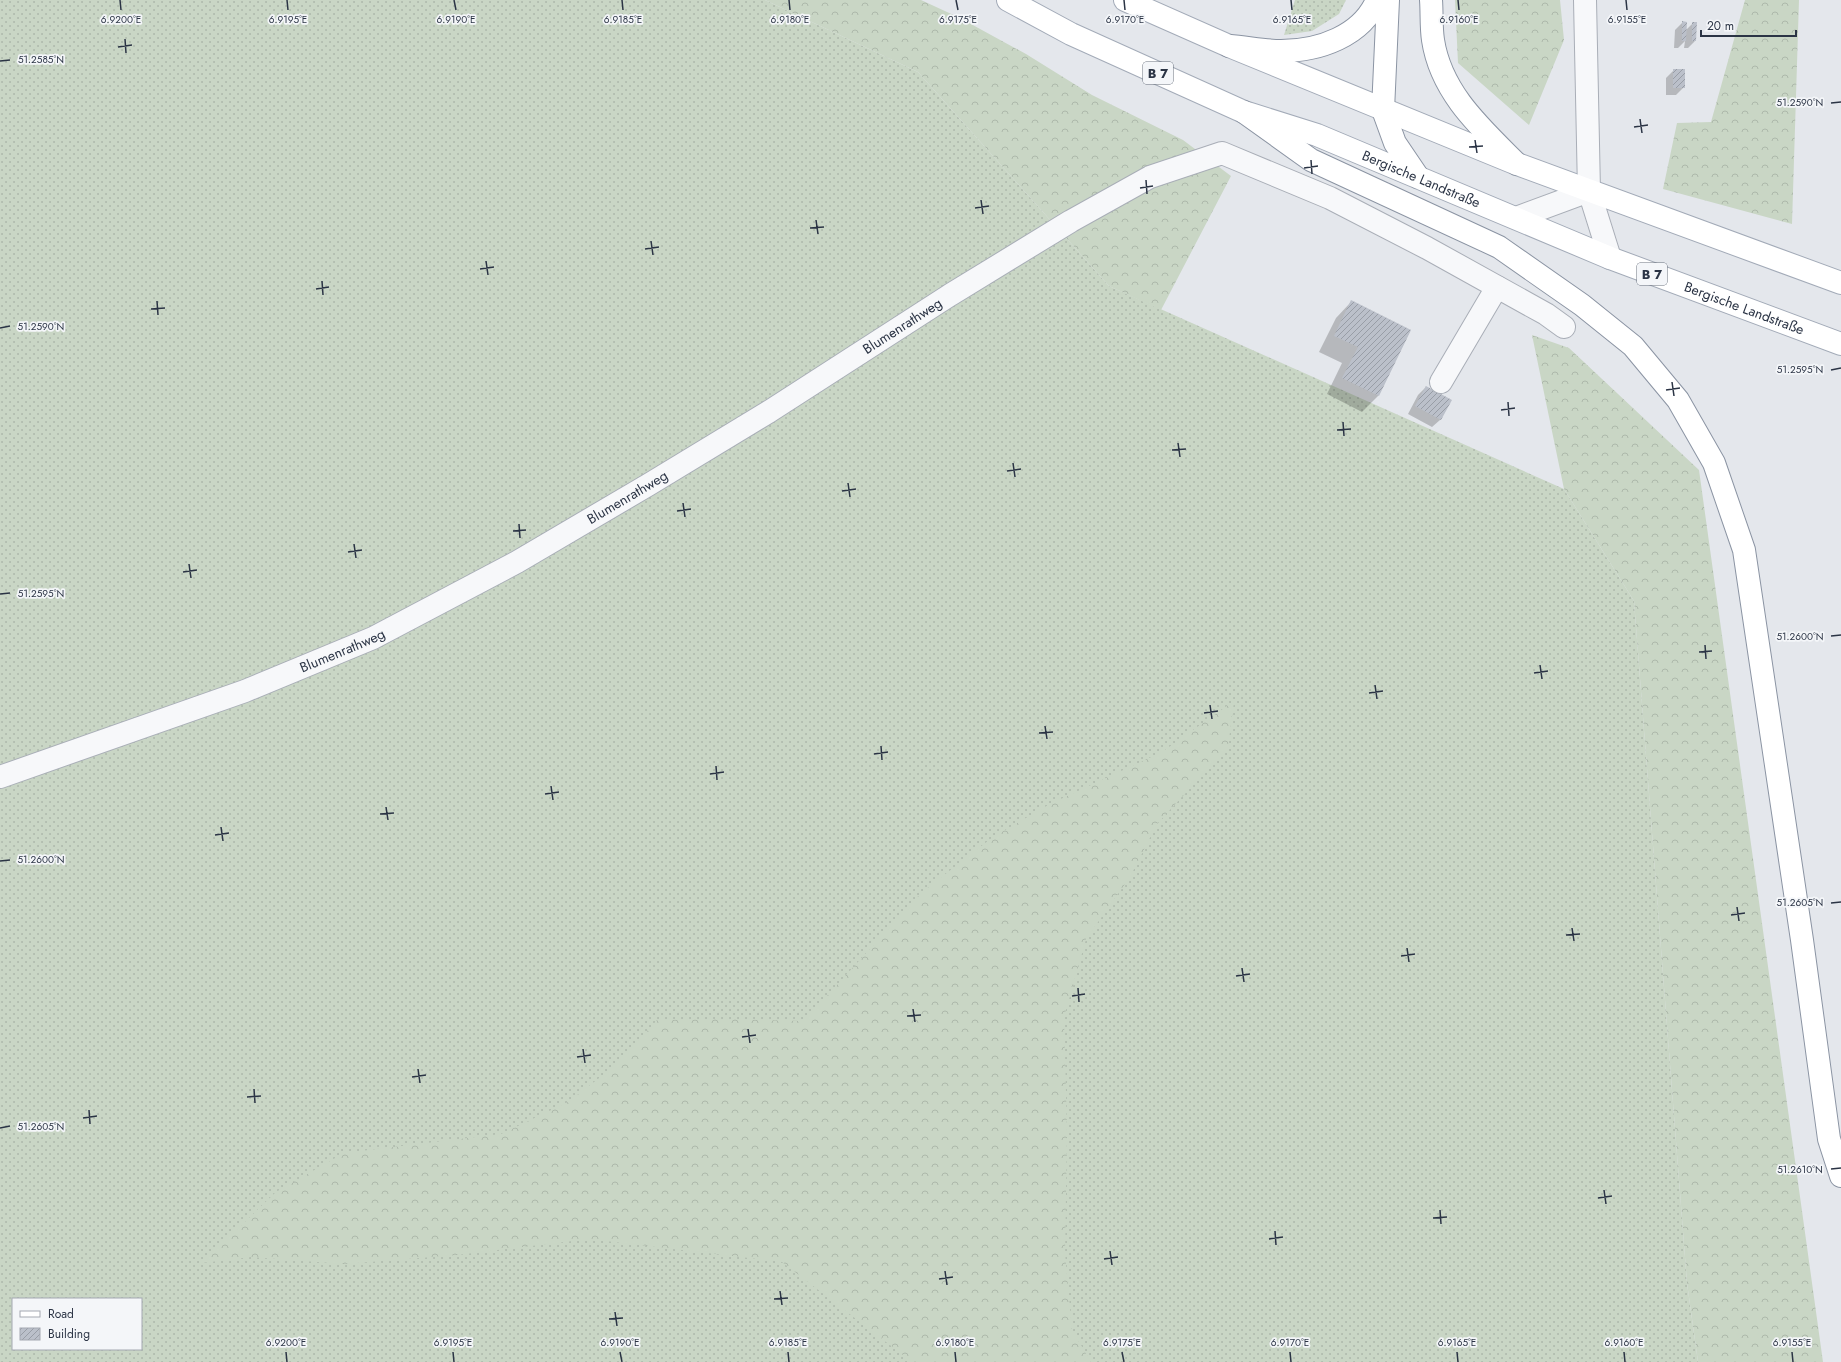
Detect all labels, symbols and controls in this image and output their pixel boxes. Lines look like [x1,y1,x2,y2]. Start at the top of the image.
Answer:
text: 6.9200°E [101,12,141,27]
text: 6.9195°E [269,12,307,27]
text: 6.9190°E [436,12,476,27]
text: 6.9185°E [604,12,642,27]
text: 6.9180°E [771,12,809,27]
text: 6.9175°E [939,12,977,27]
text: 6.9170°E [1106,12,1144,27]
text: 6.9165°E [1273,12,1311,27]
text: 6.9160°E [1439,12,1479,27]
text: 6.9155°E [1608,12,1646,27]
scale bar [1701,12,1796,38]
text: 20 m [1707,17,1734,35]
text: 51.2585°N [18,52,64,67]
road number: B 7 [1143,62,1173,84]
text: 51.2590°N [1777,95,1823,110]
street label: Bergische Landstraße [1359,145,1483,212]
road number: B 7 [1637,263,1667,285]
street label: Bergische Landstraße [1682,277,1807,339]
street label: Blumenrathweg [859,293,946,359]
text: 51.2590°N [18,319,64,334]
text: 51.2595°N [1777,362,1823,377]
street label: Blumenrathweg [583,465,671,529]
text: 51.2595°N [18,586,64,601]
street label: Blumenrathweg [297,623,388,677]
text: 51.2600°N [1776,629,1824,644]
text: 51.2600°N [17,852,65,867]
text: 51.2605°N [1777,895,1823,910]
text: 51.2605°N [18,1119,64,1134]
text: 51.2610°N [1777,1162,1823,1177]
legend [12,1298,142,1350]
text: Road [48,1305,74,1323]
text: Building [48,1325,90,1343]
text: 6.9200°E [266,1335,306,1350]
text: 6.9195°E [434,1335,472,1350]
text: 6.9190°E [600,1335,640,1350]
text: 6.9185°E [769,1335,807,1350]
text: 6.9180°E [936,1335,974,1350]
text: 6.9175°E [1103,1335,1141,1350]
text: 6.9170°E [1271,1335,1309,1350]
text: 6.9165°E [1438,1335,1476,1350]
text: 6.9160°E [1604,1335,1644,1350]
text: 6.9155°E [1773,1335,1811,1350]

